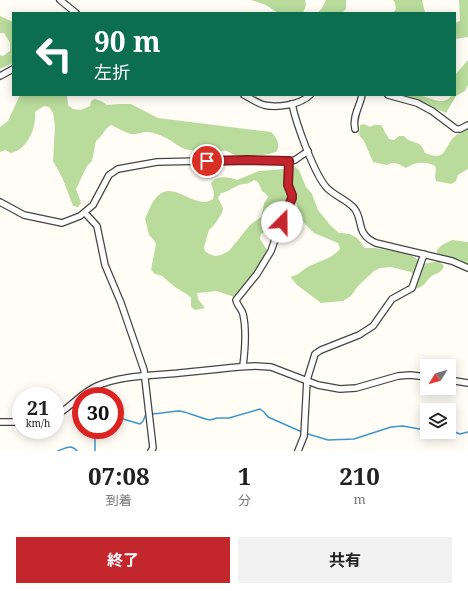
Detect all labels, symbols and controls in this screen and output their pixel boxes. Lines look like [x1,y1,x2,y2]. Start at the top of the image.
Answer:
text: 90 m [94,22,161,60]
icon: left [28,28,80,80]
text: 左折 [94,60,130,84]
pin [190,144,224,178]
icon: arrive [196,150,218,172]
position arrow [261,201,303,243]
north arrow [420,359,456,395]
map controls [420,359,456,439]
speed limit sign: 30 [72,387,124,439]
text: 21 [27,394,49,421]
button: layers [420,403,456,439]
text: km/h [26,416,50,430]
text: 07:08 [88,459,150,492]
text: 1 [238,459,251,492]
text: 210 [339,459,380,492]
text: m [353,490,366,508]
text: 到着 [106,491,132,509]
text: 分 [238,491,251,509]
button: 終了 [16,537,230,583]
button: 共有 [238,537,452,583]

